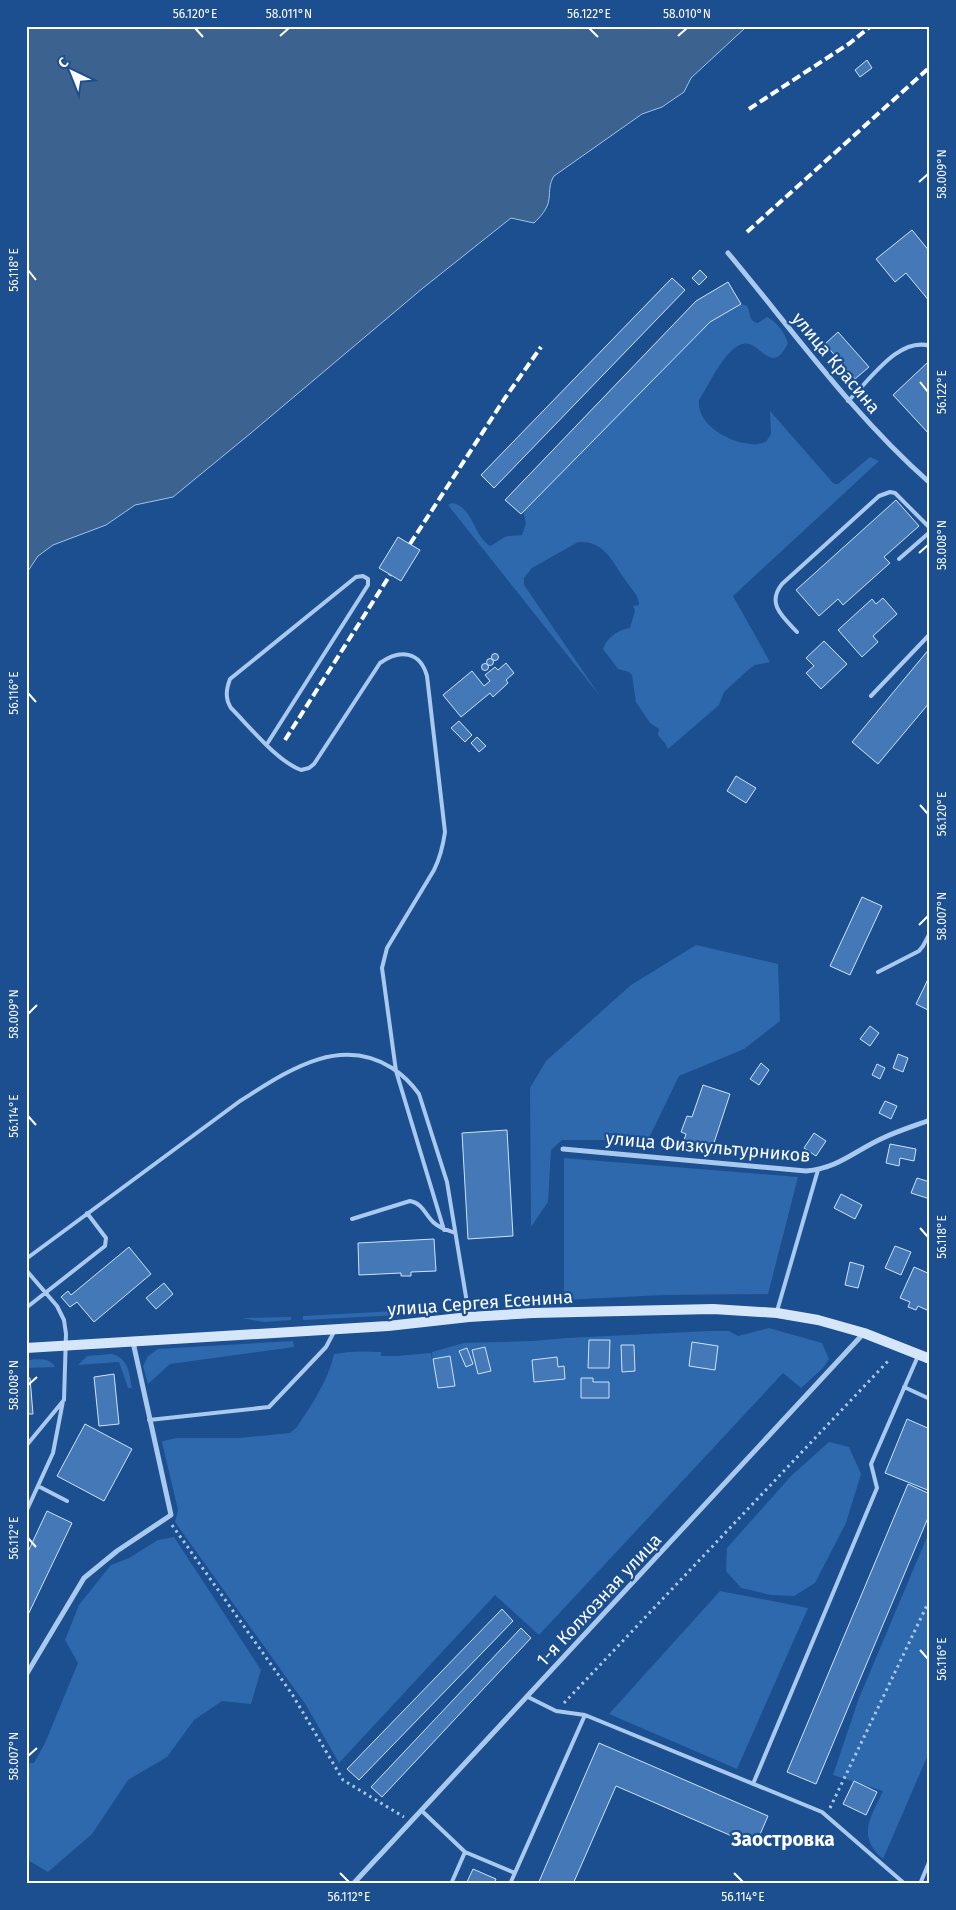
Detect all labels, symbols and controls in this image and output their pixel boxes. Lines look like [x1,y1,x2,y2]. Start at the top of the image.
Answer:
text: 56.120°E [173,7,217,21]
text: 58.011°N [266,7,312,21]
text: 56.122°E [567,7,611,21]
text: 58.010°N [663,7,711,21]
north arrow [48,48,98,98]
text: С [55,54,72,72]
text: 58.009°N [935,149,949,199]
text: 56.118°E [7,248,21,292]
street label: улица Красина [787,308,885,418]
text: 56.122°E [935,370,949,414]
text: 58.008°N [935,520,949,570]
text: 56.116°E [7,671,21,715]
text: 56.120°E [935,792,949,836]
text: 58.007°N [935,892,949,940]
text: 58.009°N [7,989,21,1039]
text: 56.114°E [7,1094,21,1138]
street label: улица Физкультурников [605,1127,811,1167]
text: 56.118°E [935,1215,949,1259]
street label: улица Сергея Есенина [386,1286,574,1320]
text: 58.008°N [7,1360,21,1410]
text: 56.112°E [7,1517,21,1559]
street label: 1-я Колхозная улица [532,1529,666,1671]
text: 56.116°E [935,1637,949,1681]
text: 58.007°N [7,1732,21,1780]
district label: Заостровка [730,1828,835,1851]
text: 56.112°E [328,1890,370,1904]
text: 56.114°E [721,1890,765,1904]

